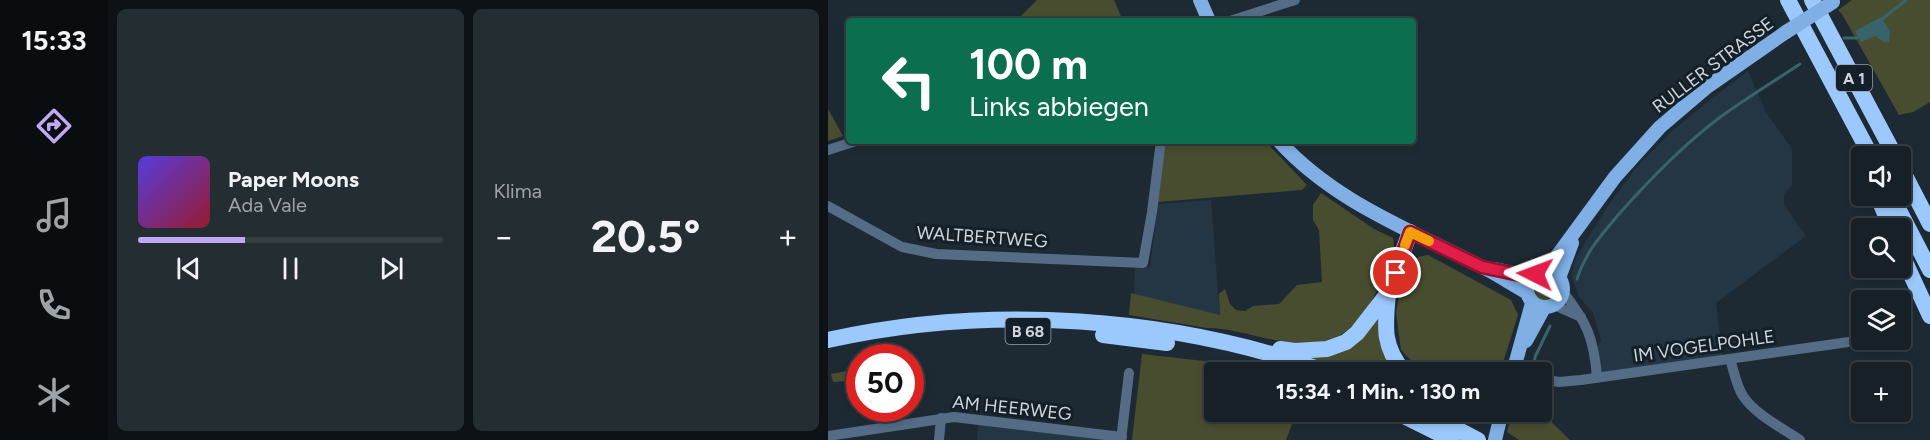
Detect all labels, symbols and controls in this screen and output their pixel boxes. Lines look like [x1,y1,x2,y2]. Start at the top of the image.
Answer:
street label: RULLER STRASSE [1648,12,1778,118]
text: 15:33 [21,24,87,57]
text: 100 m [969,39,1088,90]
icon: left [870,42,948,120]
road number: A 1 [1836,65,1872,91]
text: Links abbiegen [969,90,1149,123]
icon: directions [33,105,75,147]
map controls [1851,146,1911,422]
button: sound [1851,146,1911,206]
text: Paper Moons [228,166,359,193]
text: Klima [494,179,542,203]
text: Ada Vale [228,193,307,217]
icon: music [33,194,75,236]
text: 20.5° [591,209,701,263]
text: − [494,217,514,256]
text: + [777,217,798,256]
button: search [1851,218,1911,278]
street label: WALTBERTWEG [916,221,1049,253]
position arrow [1503,242,1567,306]
pin [1370,247,1421,298]
icon: previous [172,252,205,285]
icon: pause [274,252,307,285]
icon: next [375,252,408,285]
icon: arrive [1379,256,1412,289]
icon: phone [33,284,75,326]
button: layers [1851,290,1911,350]
road number: B 68 [1006,318,1050,344]
street label: IM VOGELPOHLE [1632,325,1776,367]
speed limit sign: 50 [846,344,924,422]
button: + [1851,362,1911,422]
icon: climate [33,374,75,416]
text: 15:34 · 1 Min. · 130 m [1276,378,1480,405]
street label: AM HEERWEG [951,391,1073,425]

